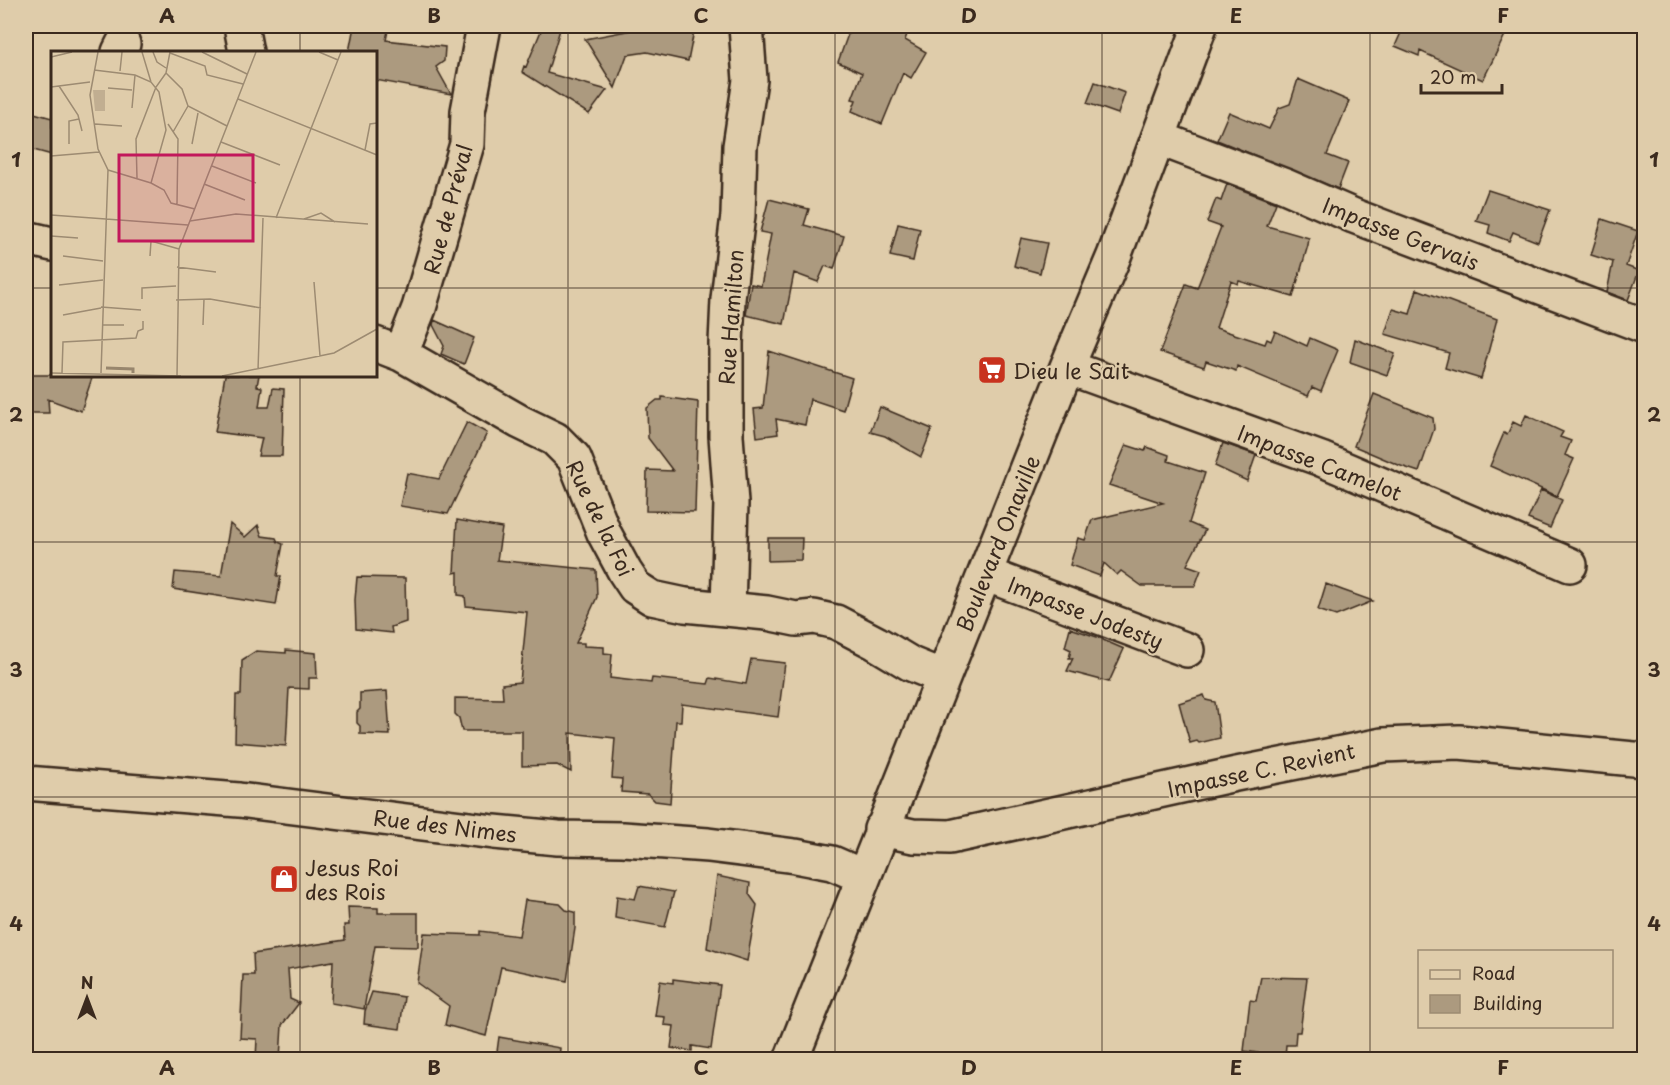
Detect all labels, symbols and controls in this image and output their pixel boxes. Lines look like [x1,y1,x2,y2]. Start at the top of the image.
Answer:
text: A [159,0,175,30]
text: B [427,0,441,30]
text: C [693,0,709,30]
text: D [961,0,977,30]
text: E [1230,0,1242,30]
text: F [1497,0,1509,30]
inset map [51,51,376,376]
scale bar [1421,57,1502,95]
text: 20 m [1430,63,1476,90]
street label: Rue de Préval [414,140,480,278]
text: 1 [11,144,21,174]
text: 1 [1649,144,1659,174]
street label: Impasse Gervais [1318,188,1484,278]
street label: Rue Hamilton [709,248,751,386]
supermarket icon: Dieu le Sait [976,354,1008,386]
place label: Dieu le Sait [1013,354,1129,386]
text: 2 [9,399,23,429]
text: 2 [1647,399,1661,429]
street label: Impasse Camelot [1233,416,1407,508]
street label: Boulevard Onaville [947,450,1047,636]
street label: Rue de la Foi [559,454,643,582]
street label: Impasse Jodesty [1004,568,1168,656]
text: 3 [9,654,23,684]
text: 3 [1647,654,1661,684]
street label: Impasse C. Revient [1164,734,1358,804]
street label: Rue des Nimes [372,800,518,850]
place label: Jesus Roi des Rois [305,851,399,907]
shop icon: Jesus Roi des Rois [268,863,300,895]
text: 4 [9,908,23,938]
text: 4 [1647,908,1661,938]
legend [1418,950,1613,1028]
text: Road [1472,959,1516,986]
north arrow [57,968,117,1028]
text: N [81,970,93,994]
text: Building [1472,989,1542,1016]
text: A [159,1052,175,1082]
text: B [427,1052,441,1082]
text: C [693,1052,709,1082]
text: D [961,1052,977,1082]
text: E [1230,1052,1242,1082]
text: F [1497,1052,1509,1082]

